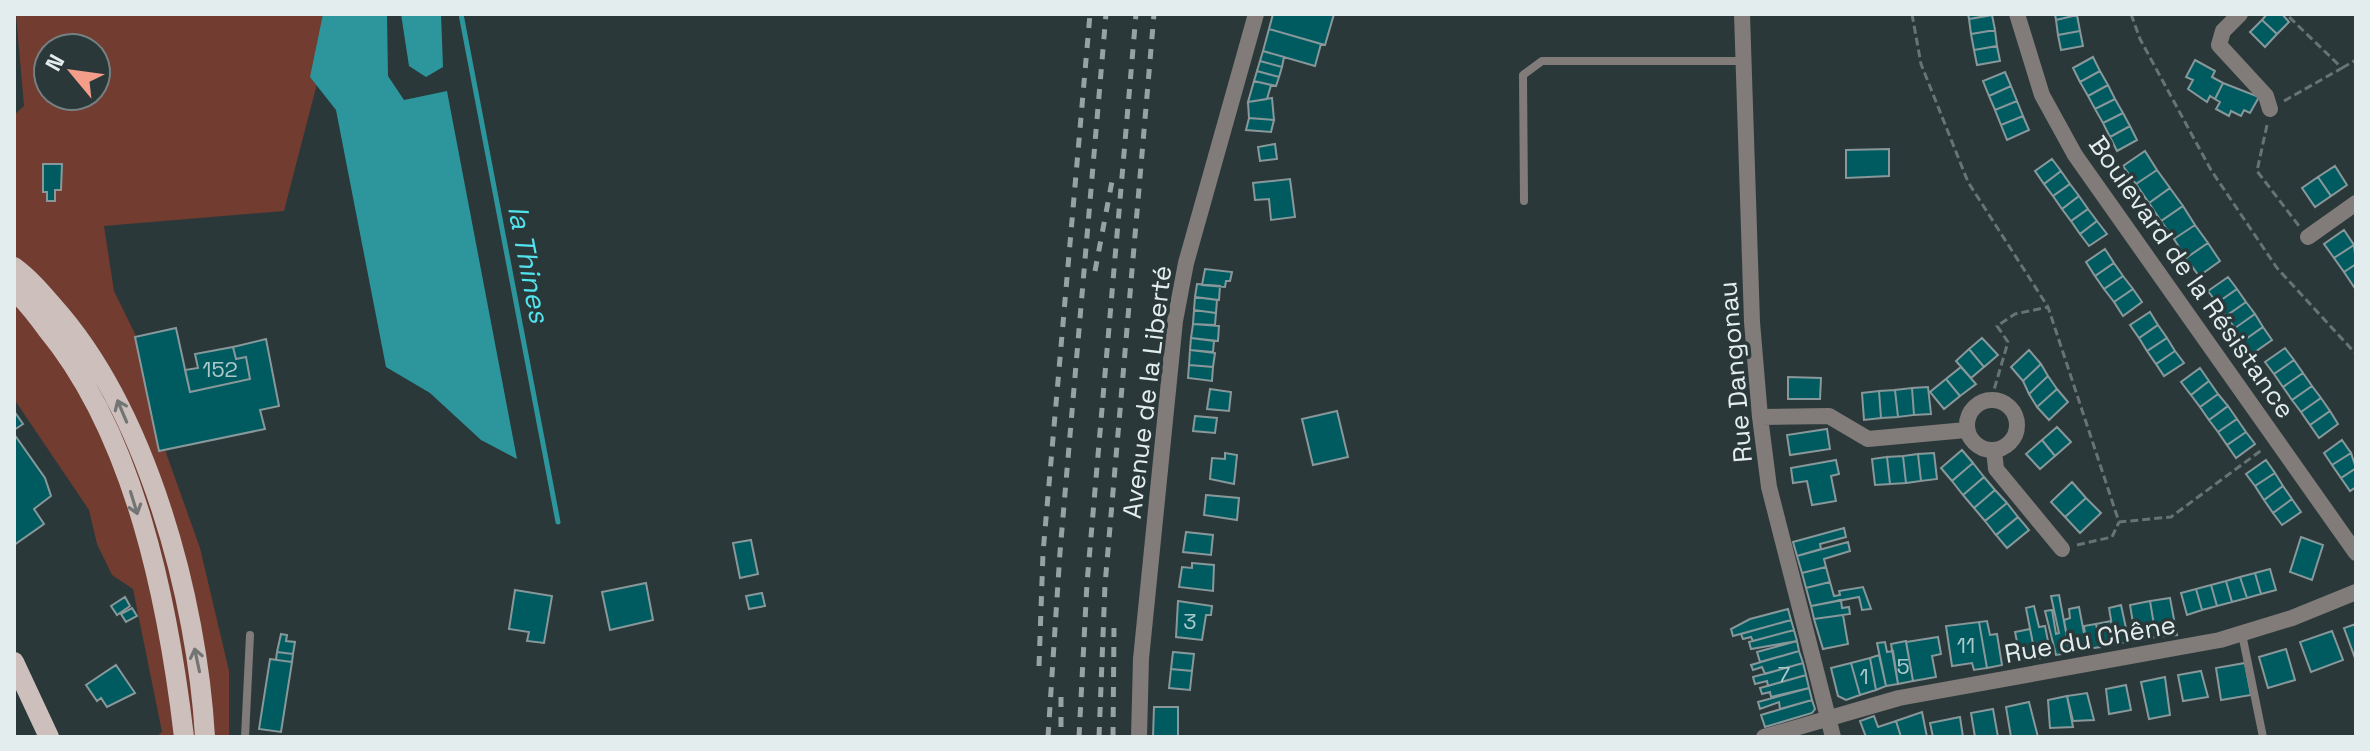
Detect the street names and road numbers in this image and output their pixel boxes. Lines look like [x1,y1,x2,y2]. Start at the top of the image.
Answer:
street label: Boulevard de la Résistance [2081,129,2303,425]
street label: Avenue de la Liberté [1115,264,1179,520]
street label: Rue Dangonau [1710,280,1760,464]
street label: Rue du Chêne [2002,607,2178,671]

